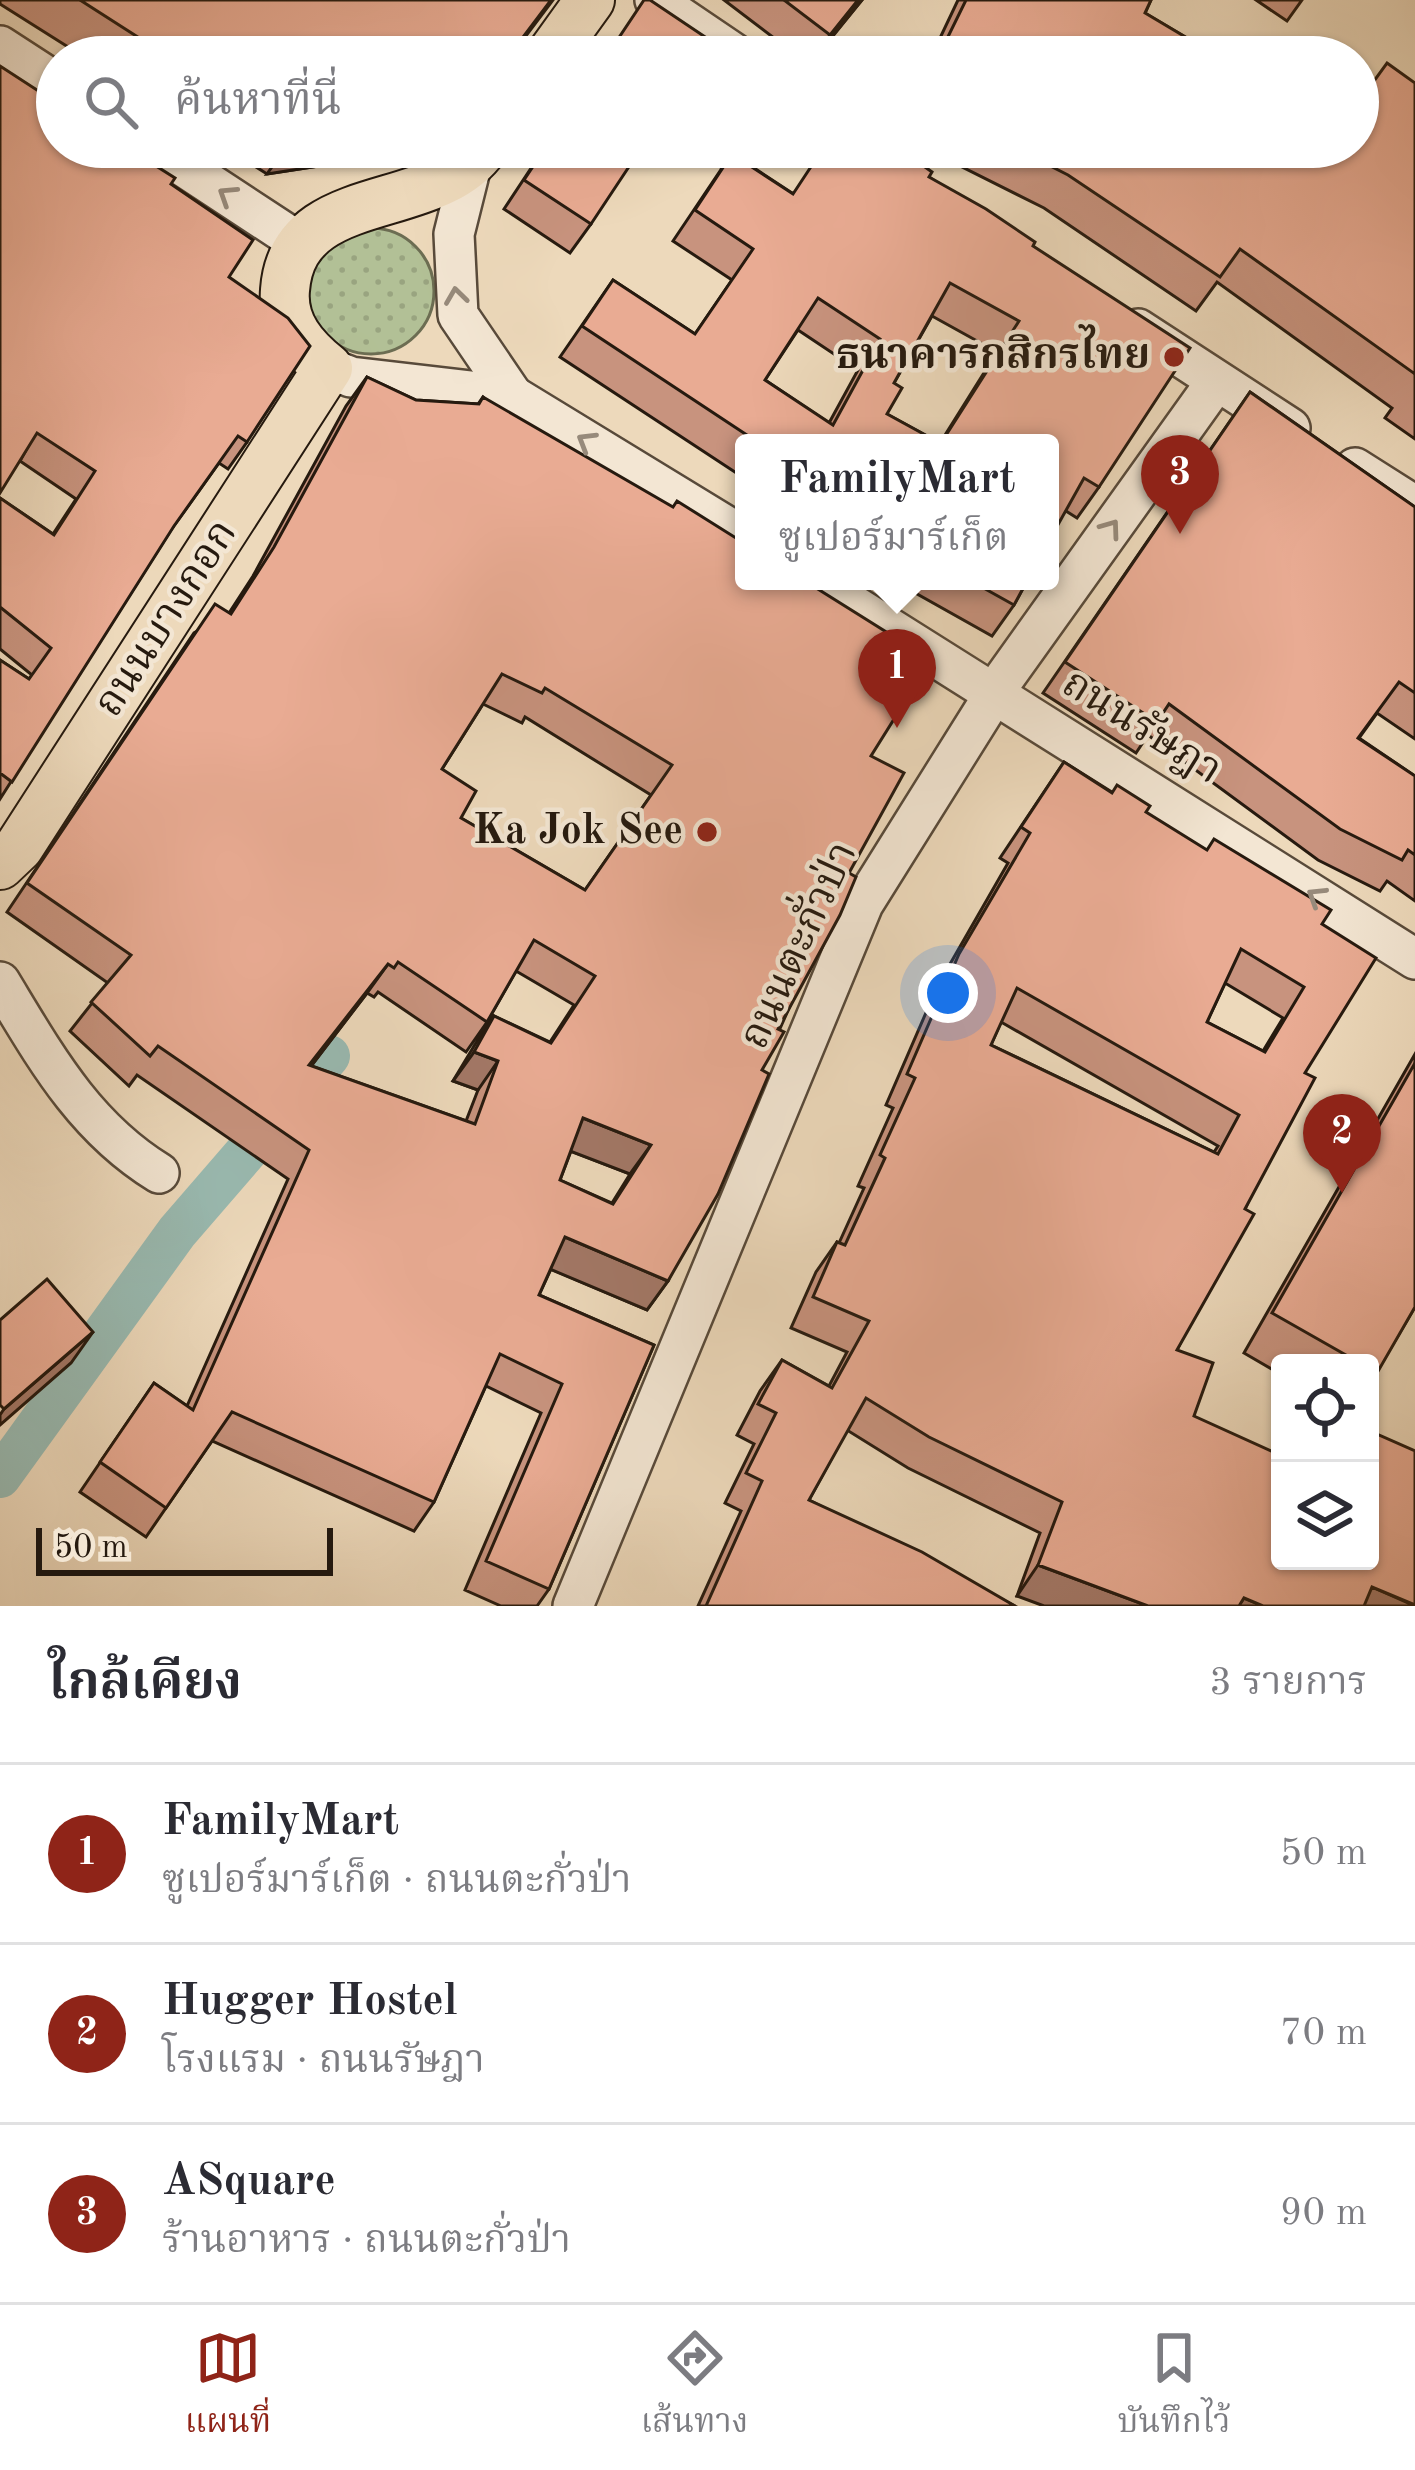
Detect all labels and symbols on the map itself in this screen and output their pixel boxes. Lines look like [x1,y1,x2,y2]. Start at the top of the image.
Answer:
one-way arrow [218,187,240,209]
one-way arrow [444,286,470,306]
place label: ธนาคารกสิกรไทย [836,324,1150,378]
marker: ธนาคารกสิกรไทย [1161,344,1187,370]
one-way arrow [577,432,599,455]
pin: 3 [1141,435,1219,534]
street label: ถนนบางกอก [88,513,246,725]
one-way arrow [1097,520,1119,541]
pin: 1 [858,629,936,728]
street label: ถนนรัษฎา [1054,659,1230,793]
place label: Ka Jok See [473,811,683,853]
marker: Ka Jok See [694,819,720,845]
street label: ถนนตะกั่วป่า [722,831,866,1056]
one-way arrow [1307,888,1329,910]
your location [918,963,978,1023]
pin: 2 [1303,1094,1381,1193]
scale bar [36,1522,333,1575]

